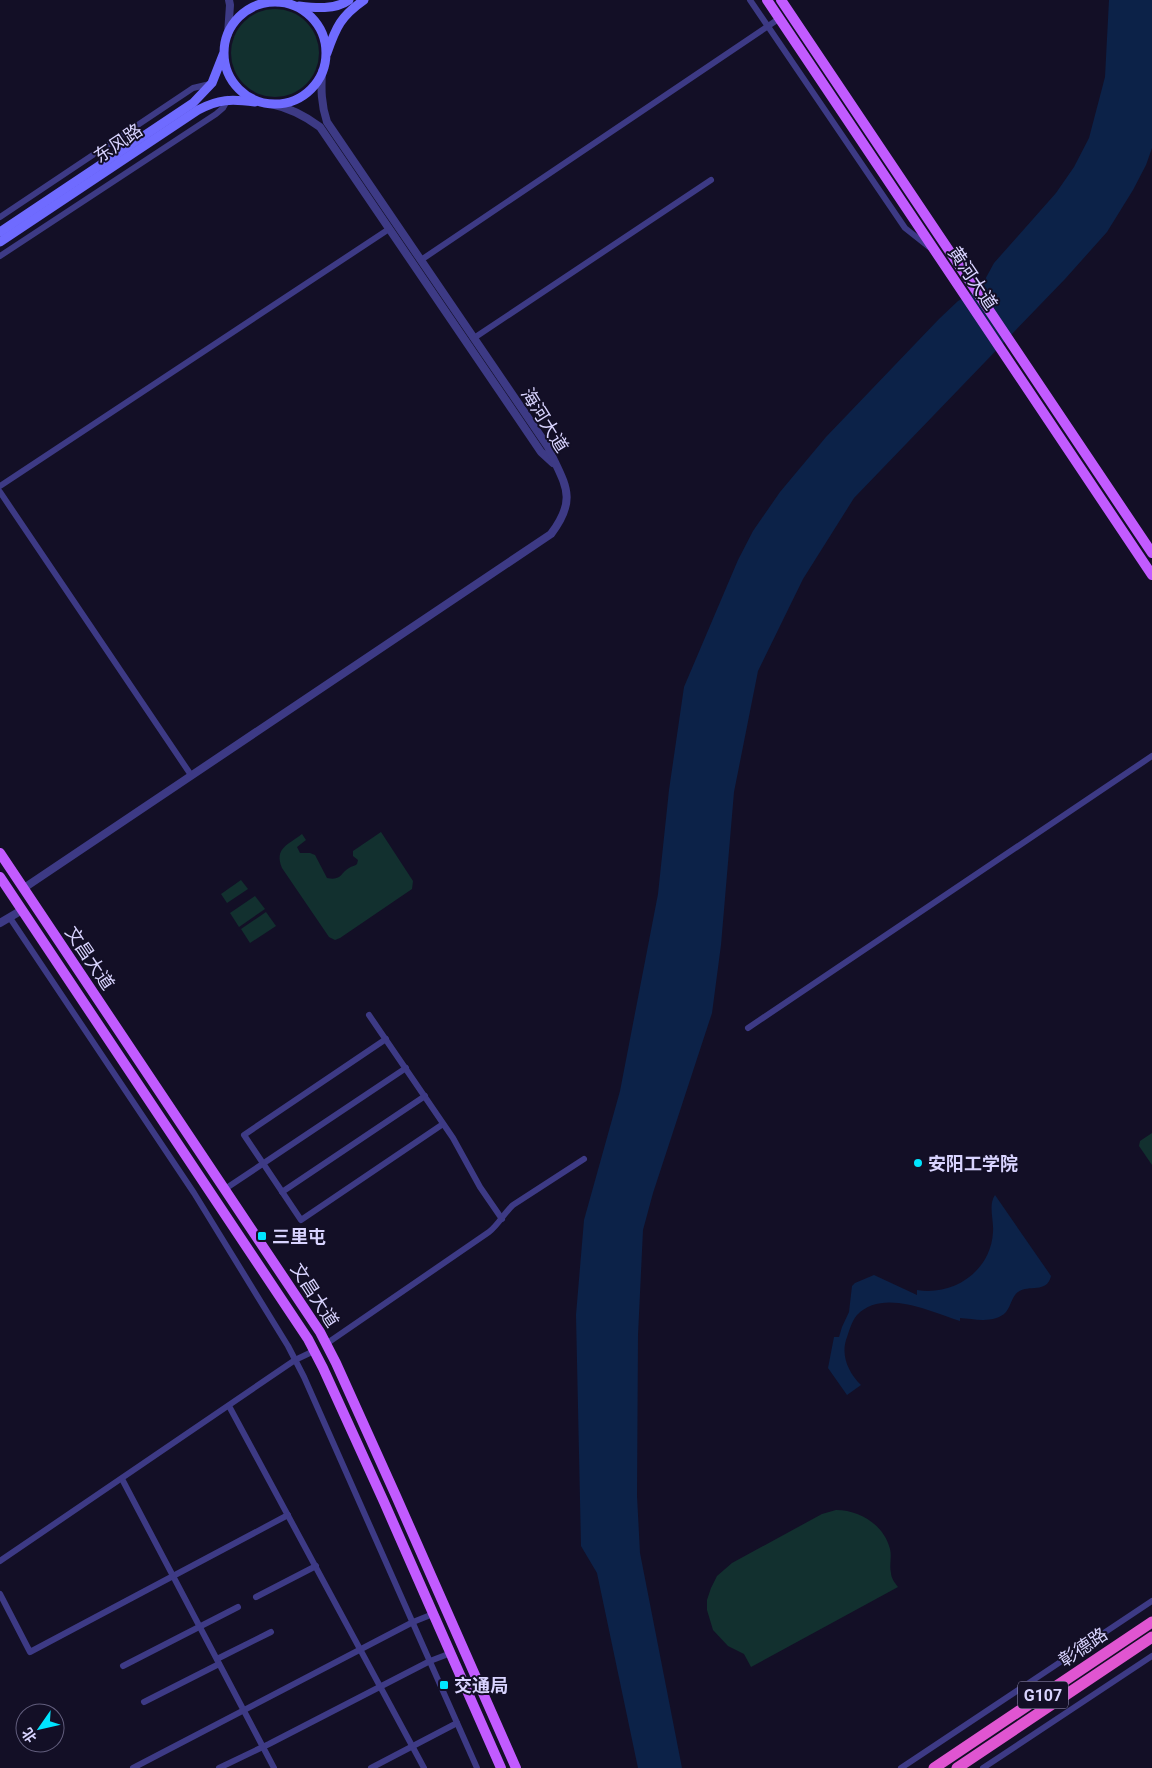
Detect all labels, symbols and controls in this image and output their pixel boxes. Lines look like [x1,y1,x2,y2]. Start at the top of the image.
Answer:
street label: 东风路 [90,119,146,167]
street label: 黄河大道 [944,242,1002,314]
street label: 海河大道 [517,384,573,456]
street label: 文昌大道 [61,922,119,994]
place label: 安阳工学院 [928,1153,1018,1174]
marker: 安阳工学院 [912,1157,924,1169]
place label: 三里屯 [272,1226,326,1247]
marker: 三里屯 [256,1230,268,1242]
street label: 文昌大道 [287,1259,343,1331]
street label: 彰德路 [1055,1623,1111,1671]
place label: 交通局 [454,1675,508,1696]
marker: 交通局 [438,1679,450,1691]
road number: G107 [1018,1682,1068,1708]
north arrow [15,1703,65,1753]
text: 北 [19,1725,40,1746]

